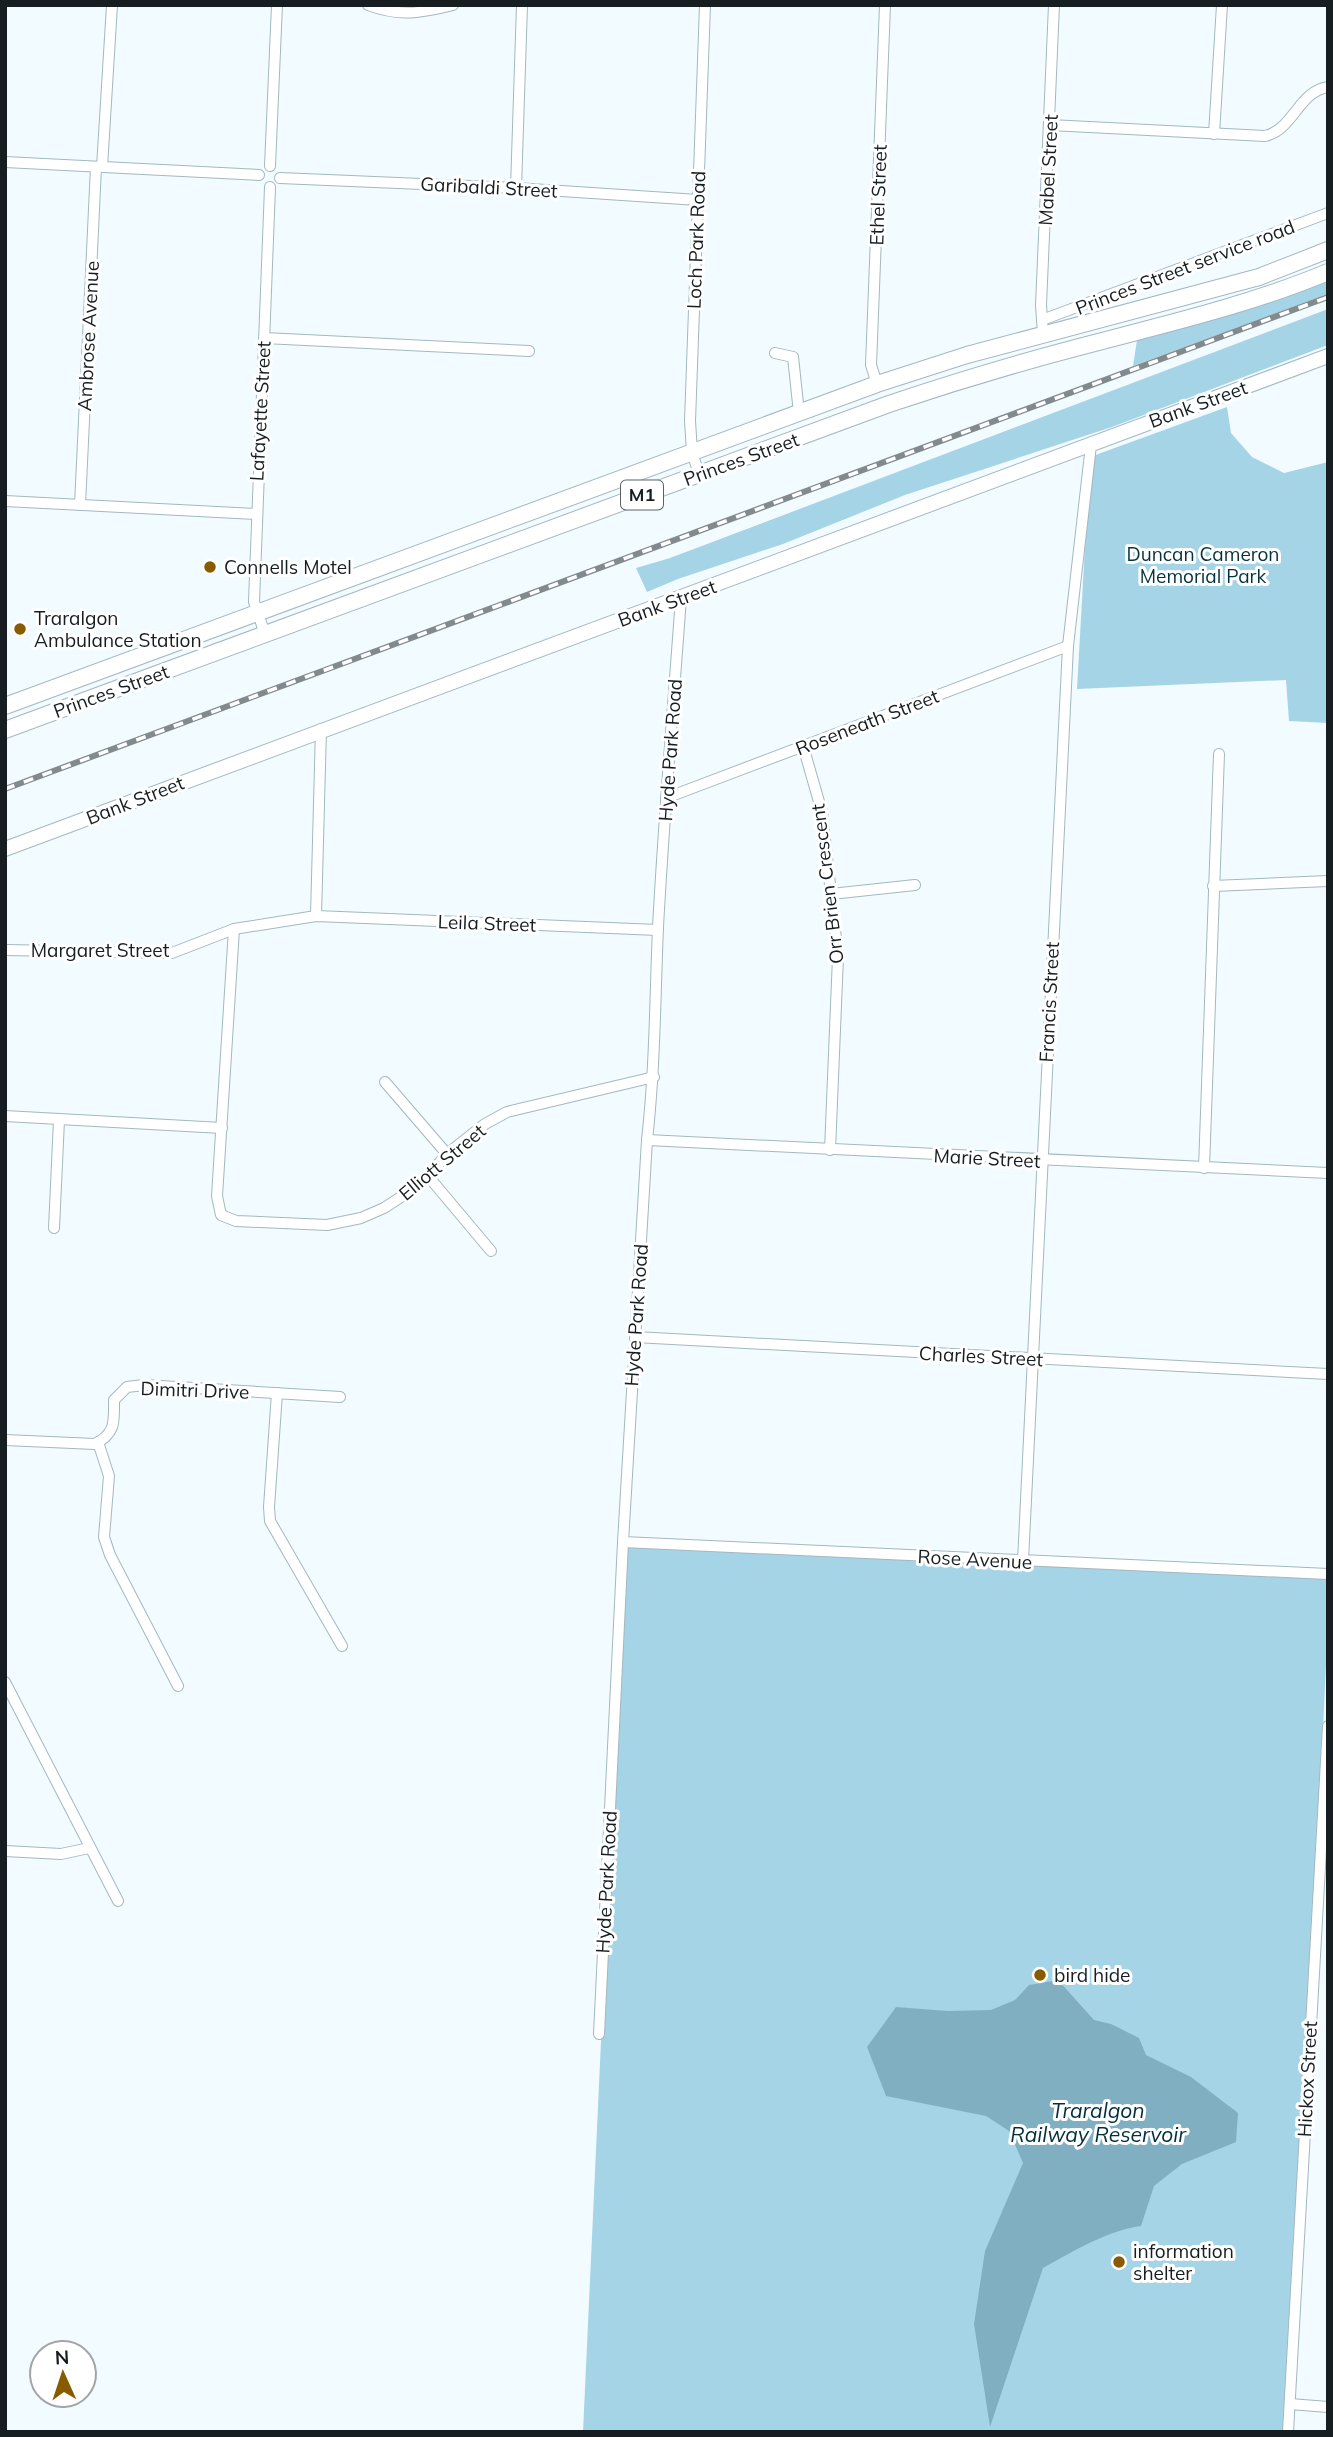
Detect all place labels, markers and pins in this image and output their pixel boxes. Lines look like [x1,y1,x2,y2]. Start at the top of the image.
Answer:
place label: Connells Motel [224,555,352,579]
marker: Connells Motel [202,559,218,575]
place label: Traralgon Ambulance Station [34,606,202,652]
marker: Traralgon Ambulance Station [12,621,28,637]
place label: bird hide [1054,1963,1130,1987]
marker: bird hide [1032,1967,1048,1983]
place label: information shelter [1133,2239,1234,2285]
marker: information shelter [1111,2254,1127,2270]

